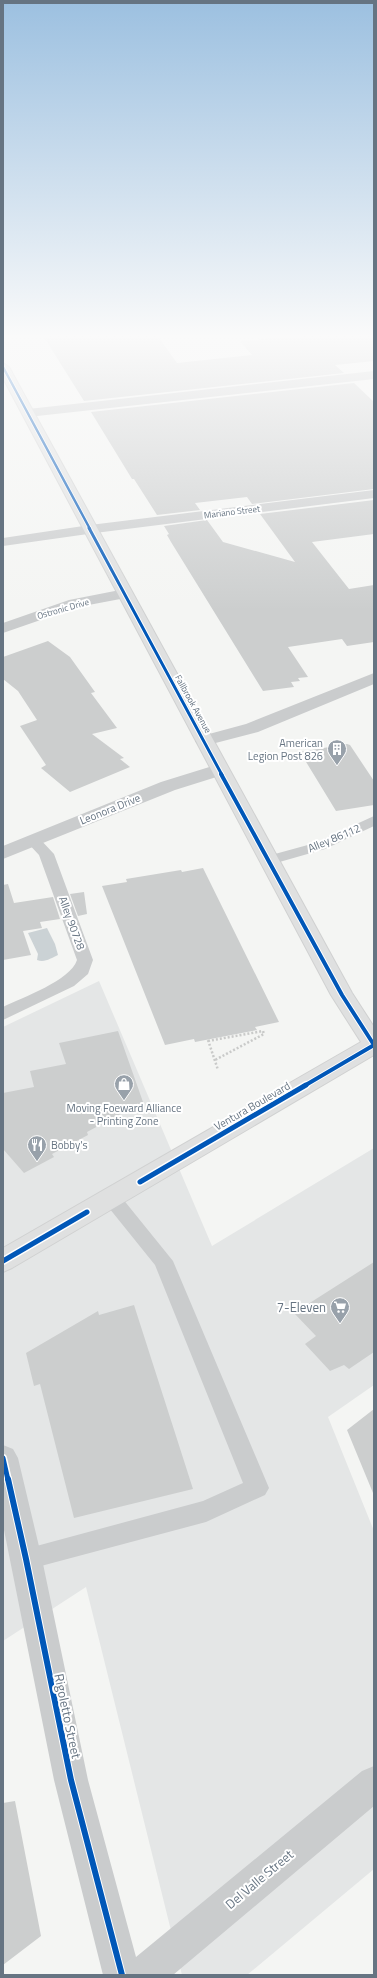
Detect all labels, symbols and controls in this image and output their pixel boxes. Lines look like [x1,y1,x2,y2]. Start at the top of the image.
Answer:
street label: Mariano Street [203,502,262,521]
street label: Ostronic Drive [35,595,91,622]
street label: Fallbrook Avenue [172,672,215,736]
place label: American Legion Post 826 [248,735,323,764]
building icon: American Legion Post 826 [326,738,348,766]
street label: Leonora Drive [77,789,143,828]
street label: Alley 86112 [305,820,363,856]
street label: Alley 90728 [55,894,89,952]
shop icon: Moving Foeward Alliance - Printing Zone [113,1073,135,1101]
street label: Ventura Boulevard [211,1078,293,1134]
place label: Moving Foeward Alliance - Printing Zone [67,1100,182,1129]
restaurant icon: Bobby's [26,1134,48,1162]
place label: Bobby's [51,1137,88,1153]
supermarket icon: 7-Eleven [329,1296,351,1324]
place label: 7-Eleven [277,1297,326,1317]
street label: Rigoletto Street [49,1672,87,1761]
street label: Del Valle Street [221,1844,298,1913]

